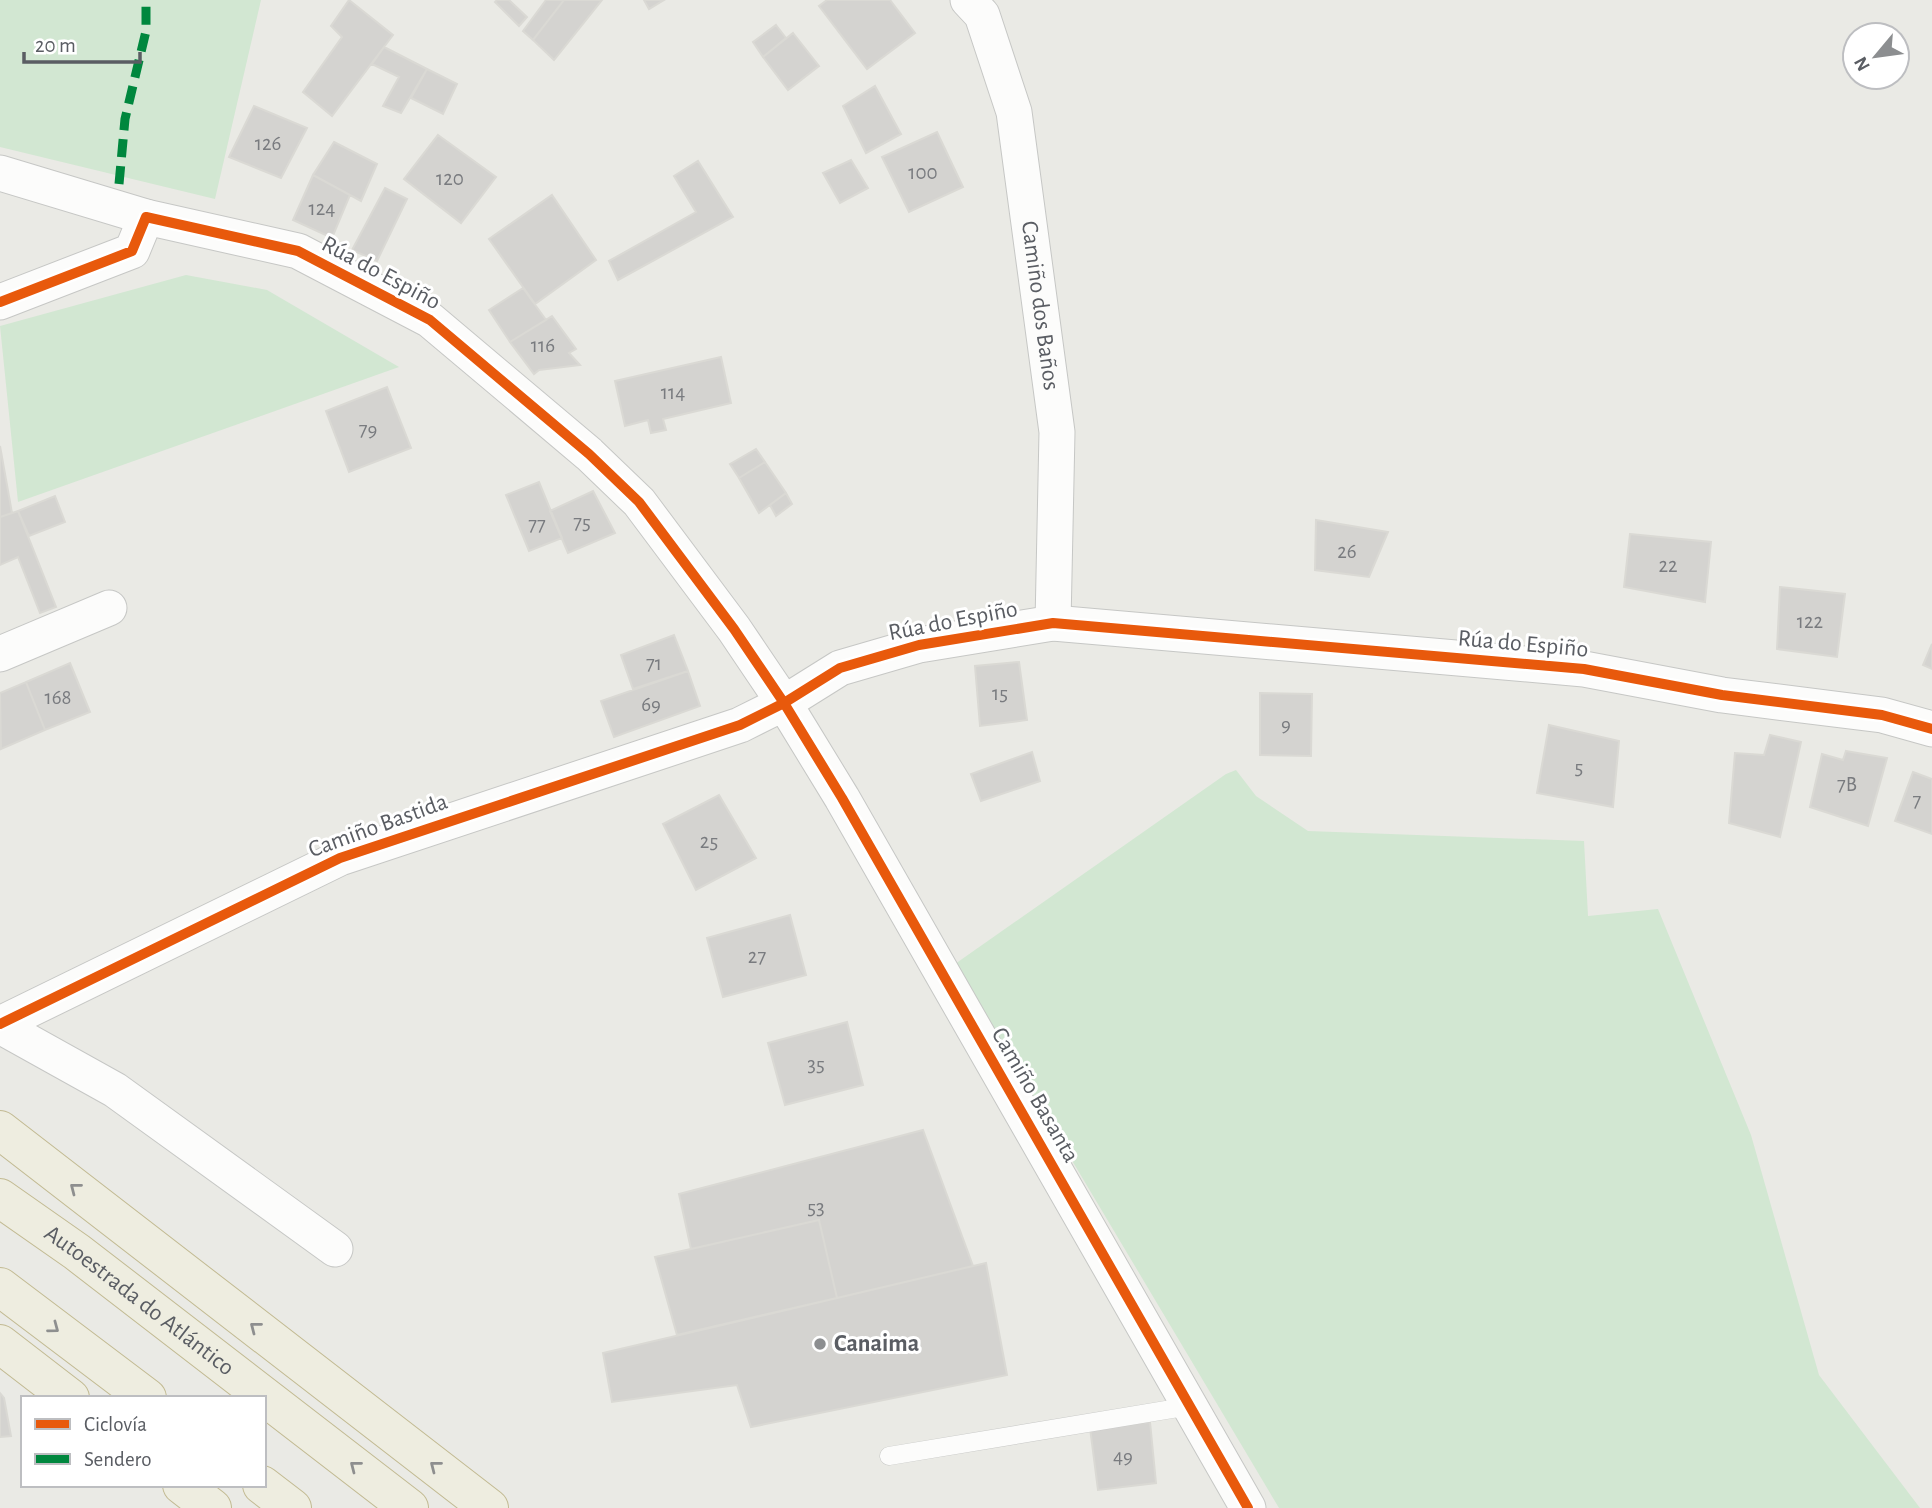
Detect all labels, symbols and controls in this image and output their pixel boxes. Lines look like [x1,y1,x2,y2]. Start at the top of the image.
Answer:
scale bar [24,21,140,65]
north arrow [1841,21,1911,91]
text: 20 m [35,35,76,56]
text: N [1851,53,1874,74]
house number: 126 [255,133,281,154]
house number: 100 [908,162,938,183]
house number: 120 [436,168,464,189]
house number: 124 [309,198,335,219]
street label: Camiño dos Baños [1017,220,1063,392]
street label: Rúa do Espiño [318,232,444,314]
house number: 116 [531,335,555,356]
house number: 114 [661,382,685,403]
house number: 79 [359,419,377,440]
house number: 75 [573,512,591,533]
house number: 77 [528,514,546,535]
house number: 26 [1337,541,1357,562]
house number: 22 [1658,555,1678,576]
street label: Rúa do Espiño [886,597,1020,645]
house number: 122 [1797,611,1823,632]
street label: Rúa do Espiño [1457,626,1589,662]
house number: 71 [646,653,662,674]
house number: 15 [992,683,1008,704]
house number: 168 [44,687,72,708]
house number: 69 [641,694,661,715]
house number: 9 [1281,714,1291,735]
house number: 5 [1575,757,1583,778]
house number: 7B [1837,774,1857,795]
street label: Camiño Bastida [305,790,451,862]
house number: 7 [1913,790,1922,811]
house number: 25 [700,831,718,852]
house number: 27 [748,946,766,967]
street label: Camiño Basanta [987,1023,1083,1167]
house number: 35 [807,1054,825,1075]
one-way arrow [70,1184,83,1197]
house number: 53 [807,1197,825,1218]
street label: Autoestrada do Atlántico [40,1221,239,1380]
one-way arrow [47,1320,59,1333]
one-way arrow [250,1323,263,1336]
place label: Canaima [834,1332,919,1356]
marker: Canaima [812,1336,828,1352]
legend [21,1396,266,1487]
text: Ciclovía [84,1414,147,1435]
house number: 49 [1113,1446,1133,1467]
text: Sendero [84,1449,152,1470]
one-way arrow [350,1462,363,1475]
one-way arrow [430,1462,443,1475]

